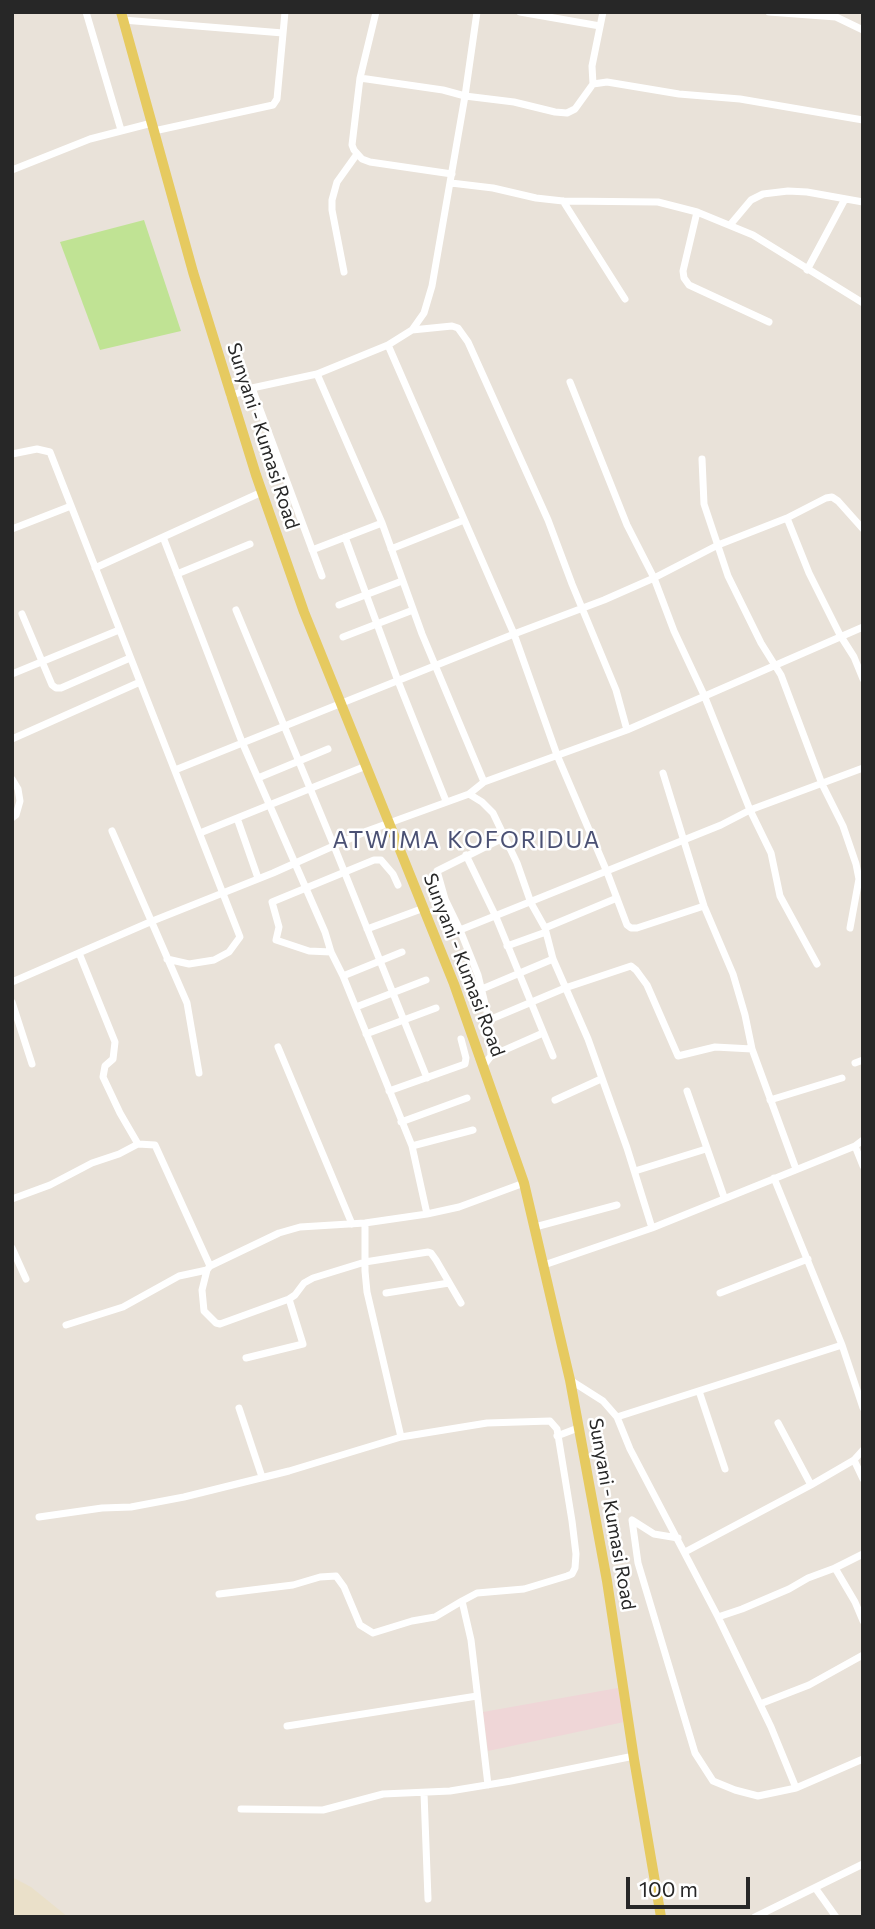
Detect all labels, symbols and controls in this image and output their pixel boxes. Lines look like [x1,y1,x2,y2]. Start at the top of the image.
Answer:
street label: Sunyani - Kumasi Road [222,340,304,532]
district label: ATWIMA KOFORIDUA [335,826,599,854]
street label: Sunyani - Kumasi Road [419,870,509,1060]
street label: Sunyani - Kumasi Road [584,1416,640,1612]
scale bar [630,1862,754,1906]
text: 100 m [639,1876,698,1901]

